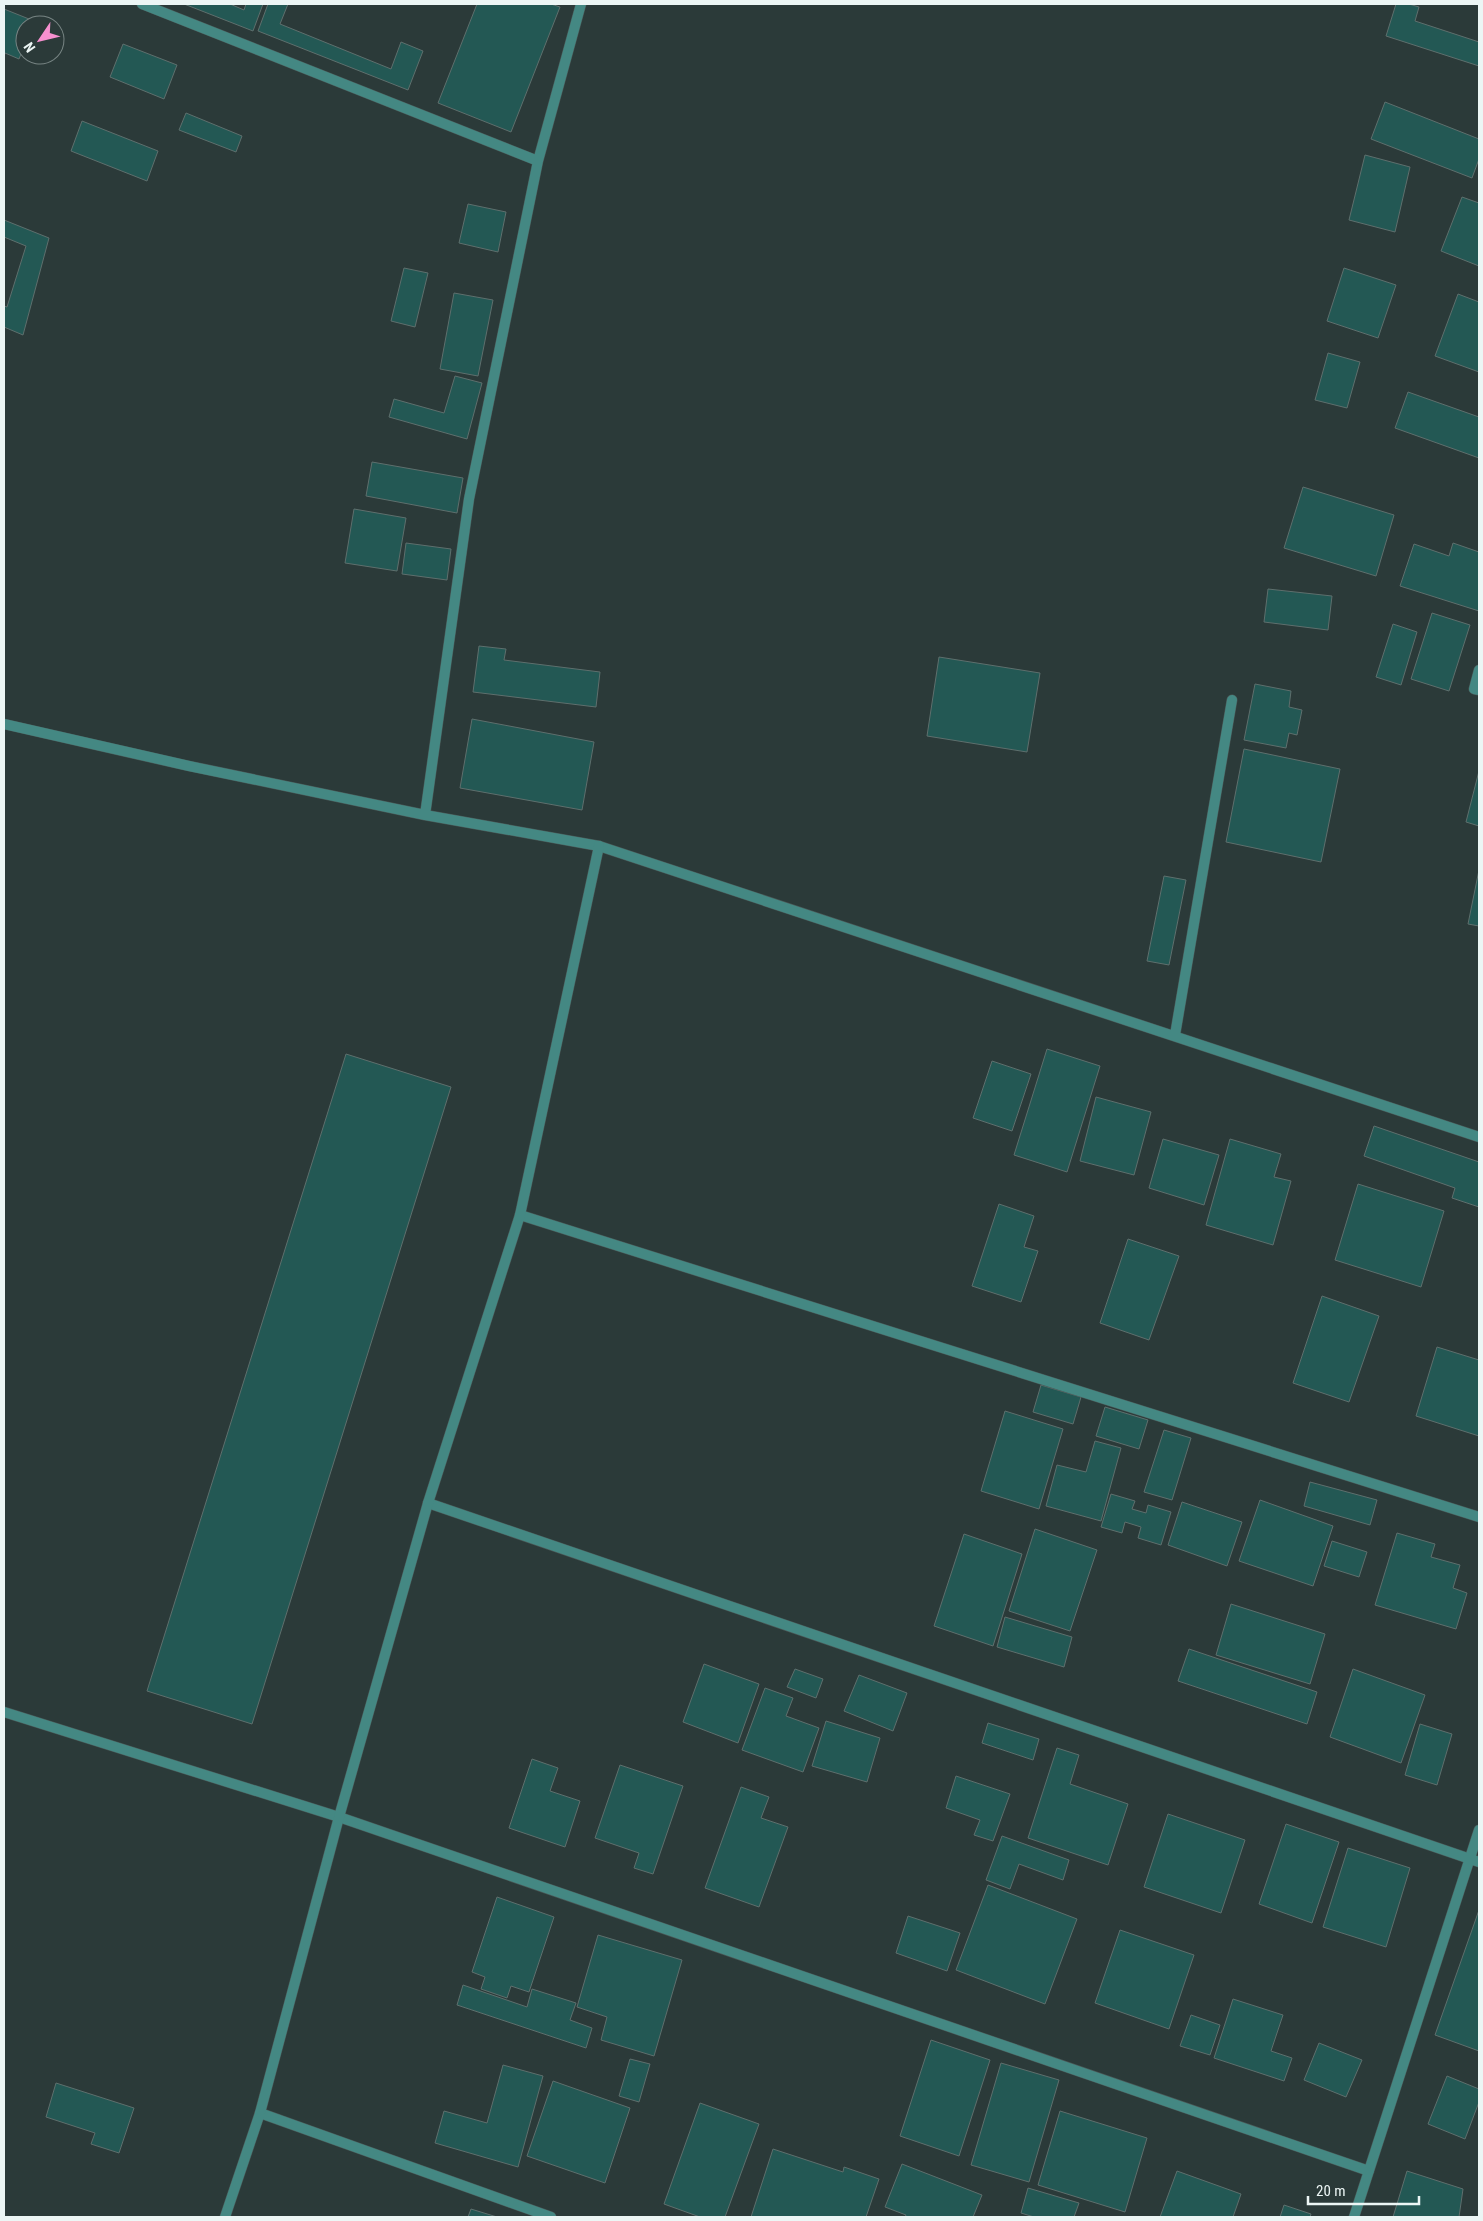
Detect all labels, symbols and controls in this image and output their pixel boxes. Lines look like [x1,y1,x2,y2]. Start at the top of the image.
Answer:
north arrow [15,15,65,65]
text: N [20,39,38,56]
scale bar [1308,2174,1419,2206]
text: 20 m [1316,2182,1346,2200]

